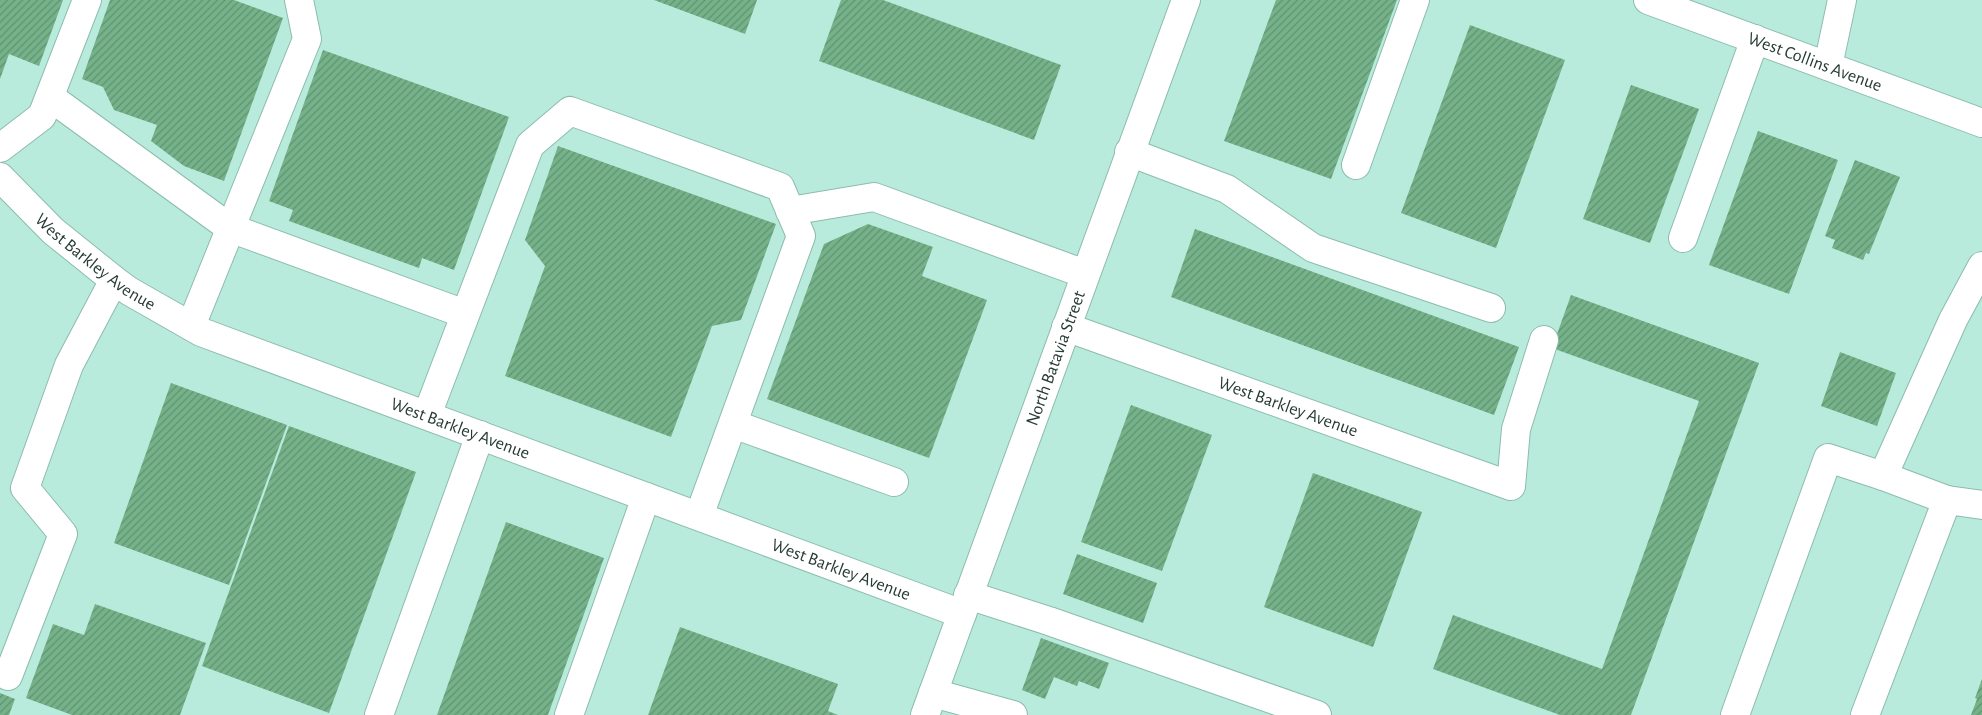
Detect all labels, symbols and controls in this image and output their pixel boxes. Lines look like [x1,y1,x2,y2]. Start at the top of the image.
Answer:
street label: West Collins Avenue [1745,30,1884,95]
street label: West Barkley Avenue [31,210,158,314]
street label: North Batavia Street [1023,288,1089,428]
street label: West Barkley Avenue [1216,374,1360,441]
street label: West Barkley Avenue [388,395,532,463]
street label: West Barkley Avenue [769,536,913,604]

